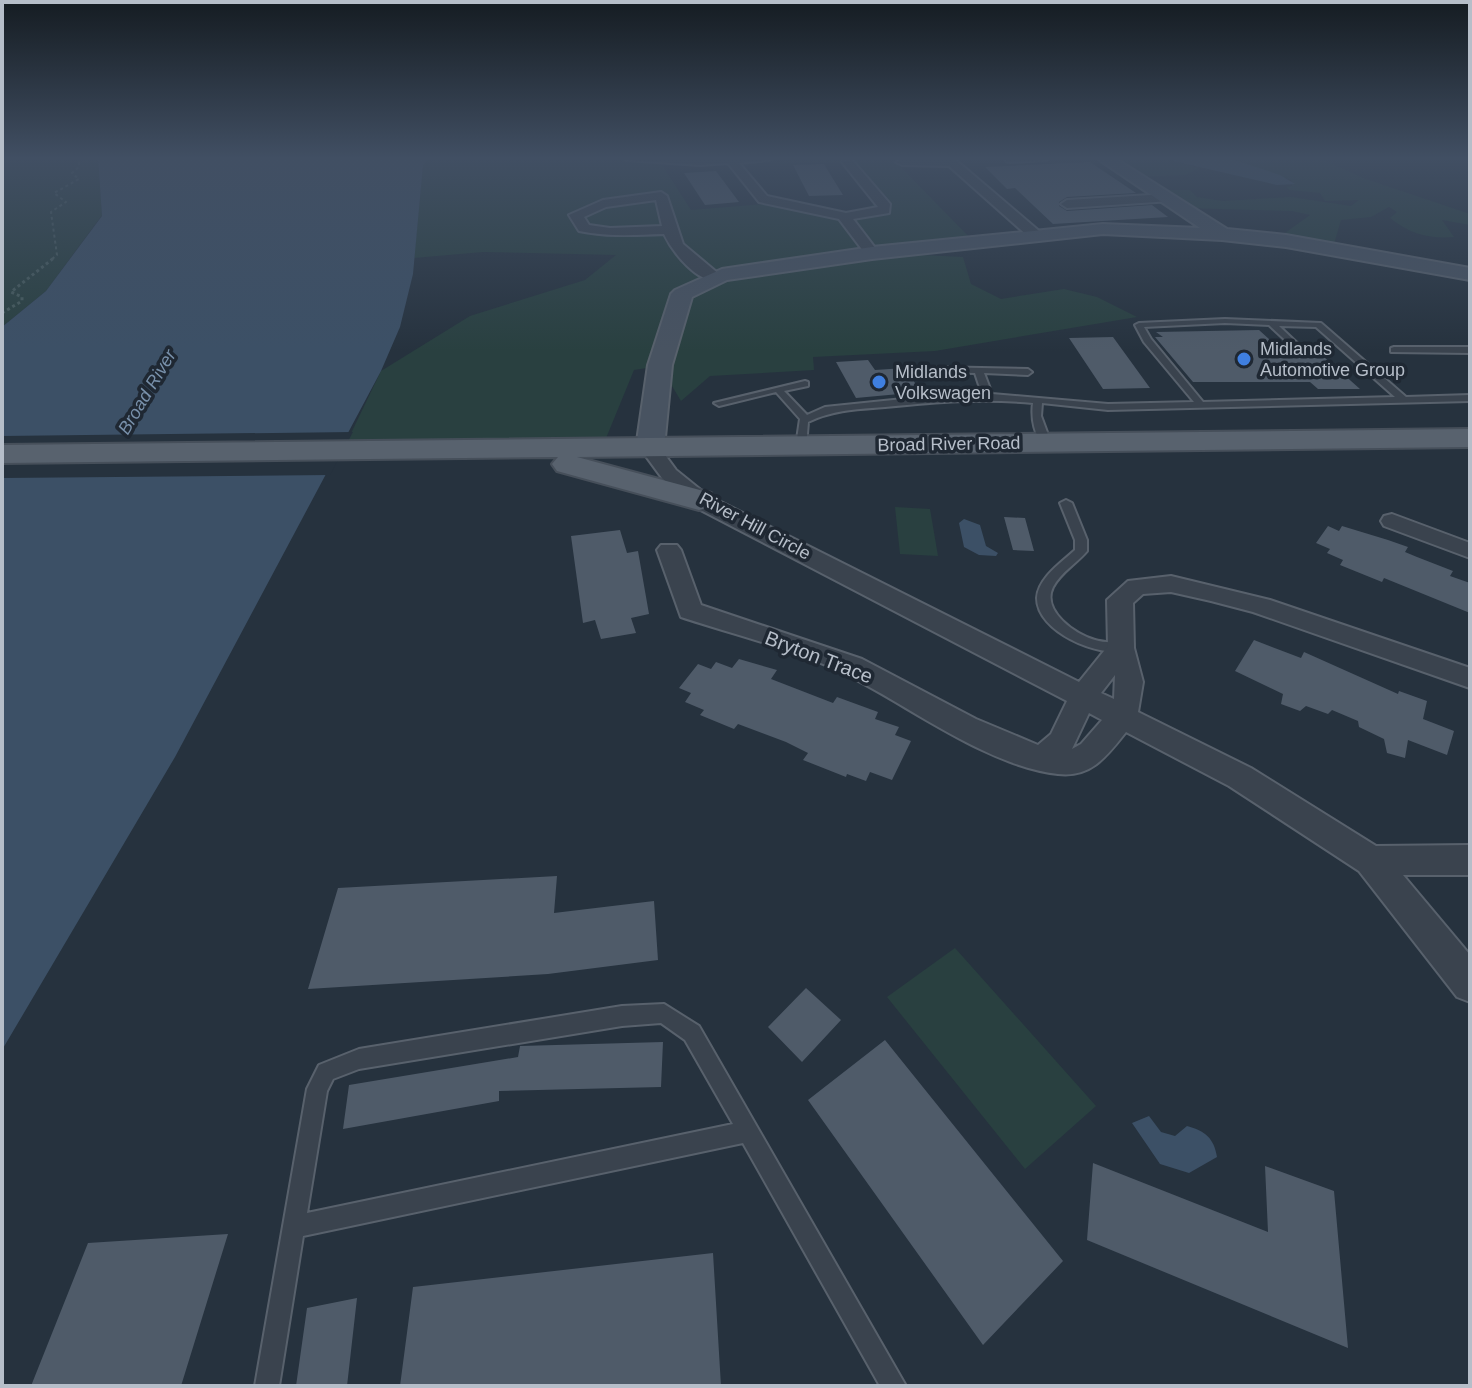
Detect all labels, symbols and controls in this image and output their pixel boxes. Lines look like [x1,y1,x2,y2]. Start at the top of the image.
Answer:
place label: Midlands Automotive Group [1260,339,1405,380]
water label: Broad River [114,345,181,438]
marker: Midlands Automotive Group [1235,350,1253,368]
place label: Midlands Volkswagen [895,362,991,403]
marker: Midlands Volkswagen [870,373,888,391]
street label: Broad River Road [877,433,1021,455]
street label: River Hill Circle [696,488,814,564]
street label: Bryton Trace [762,626,876,688]

